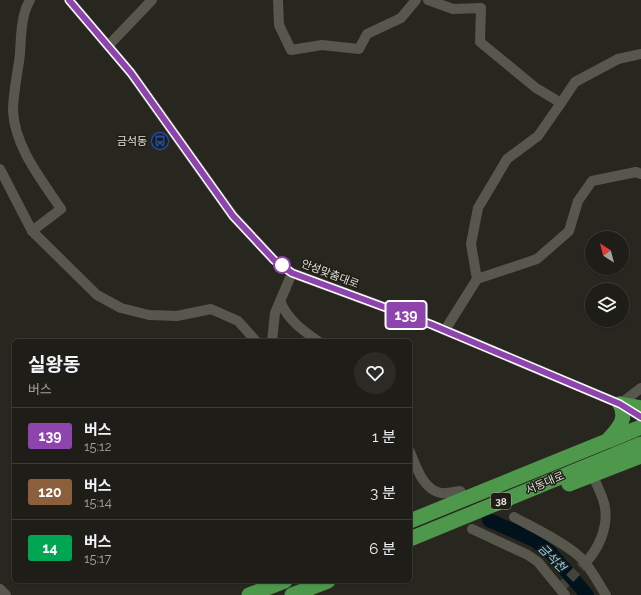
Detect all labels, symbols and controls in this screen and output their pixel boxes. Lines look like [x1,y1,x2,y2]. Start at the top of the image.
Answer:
bus stop icon: 금석동 [150,131,170,151]
place label: 금석동 [117,135,147,148]
north arrow [585,231,629,275]
map controls [585,231,629,327]
unlabelled marker [273,256,291,274]
street label: 안성맞춤대로 [299,257,361,291]
button: layers [585,283,629,327]
line badge: 139 [383,302,429,328]
text: 139 [395,307,417,323]
button: heart [354,352,396,394]
text: 실왕동 [28,353,80,375]
text: 버스 [28,382,52,397]
text: 버스 [84,421,112,439]
text: 139 [39,428,61,444]
text: 1 분 [372,428,396,446]
text: 15:12 [84,439,111,454]
street label: 서동대로 [524,469,566,497]
text: 버스 [84,477,112,495]
text: 120 [38,484,62,500]
text: 3 분 [370,484,396,502]
road number: 38 [491,493,511,509]
text: 15:14 [84,495,112,510]
text: 버스 [84,533,112,551]
text: 14 [43,540,57,556]
text: 6 분 [369,540,396,558]
water label: 금석천 [535,541,570,576]
text: 15:17 [84,551,112,566]

